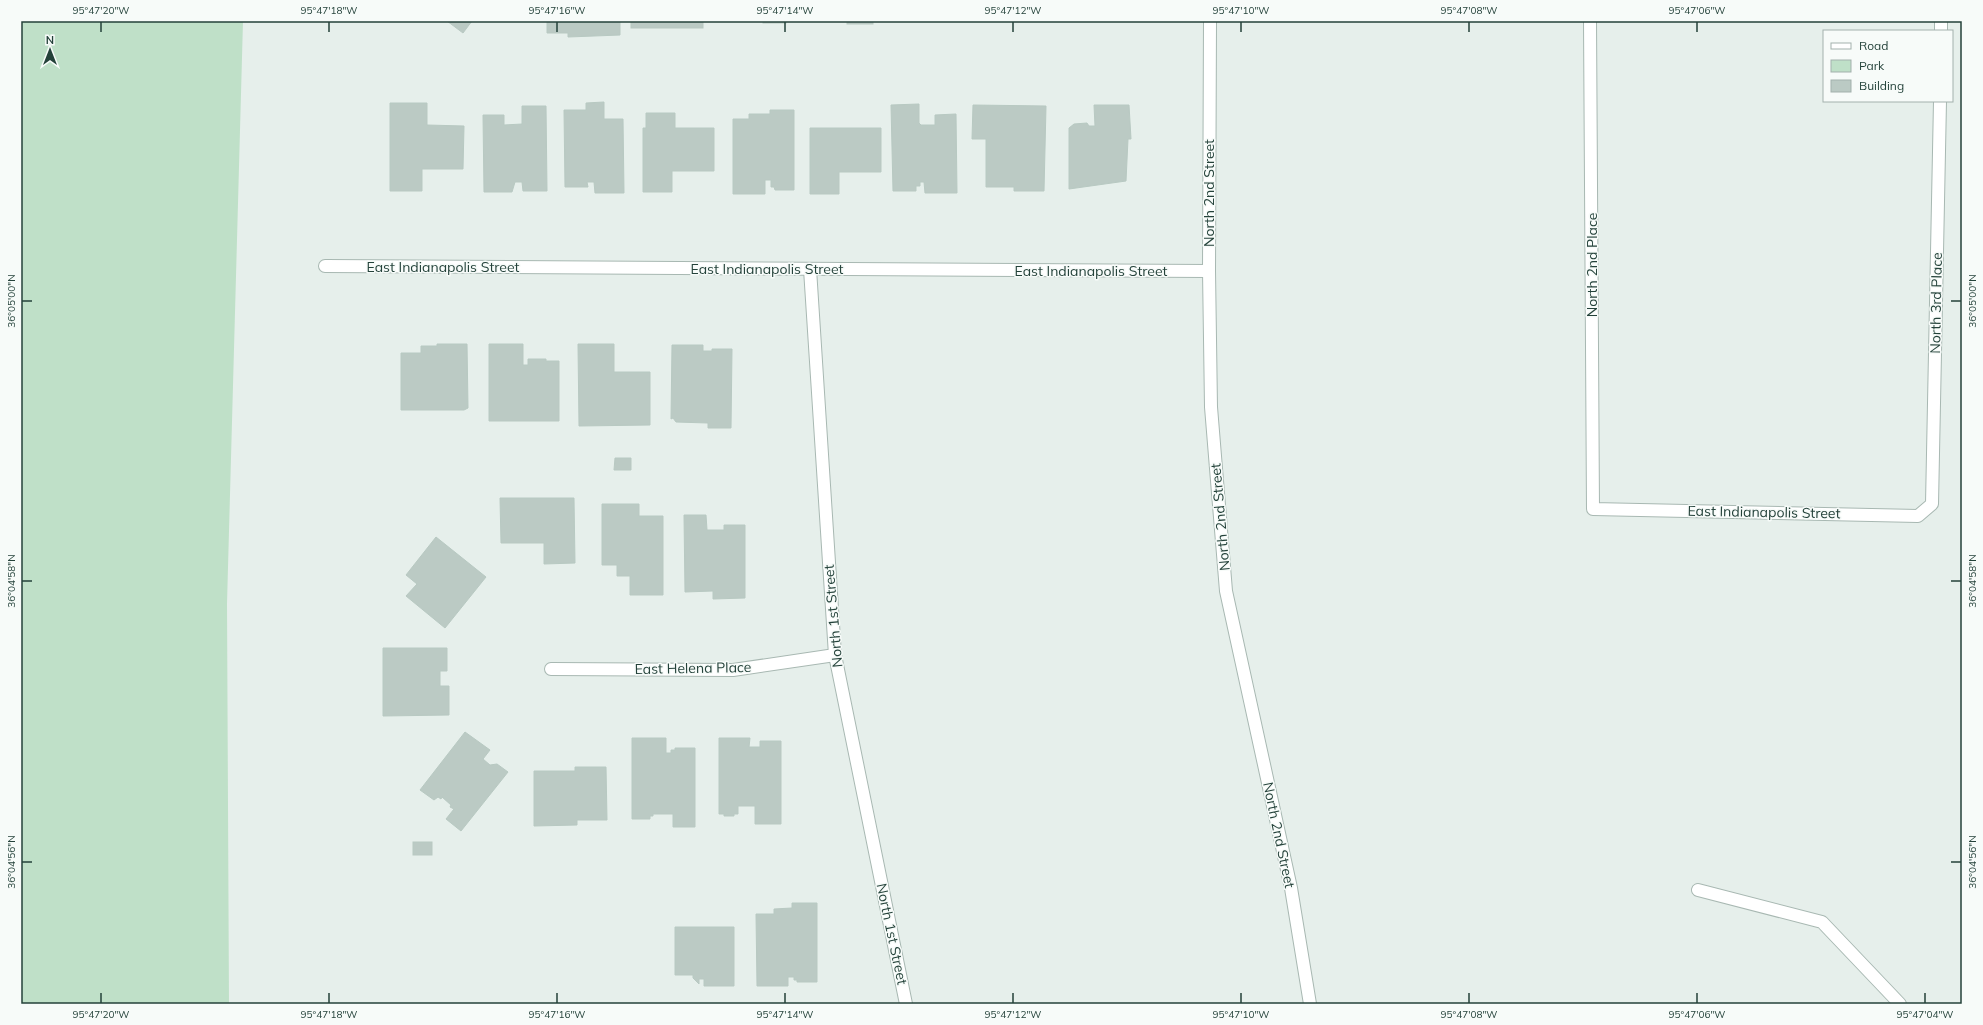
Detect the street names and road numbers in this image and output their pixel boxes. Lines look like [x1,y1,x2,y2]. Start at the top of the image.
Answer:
street label: North 2nd Street [1200,139,1218,247]
street label: North 2nd Place [1583,213,1601,317]
street label: North 3rd Place [1926,252,1946,354]
street label: East Indianapolis Street [367,258,520,276]
street label: East Indianapolis Street [691,260,844,278]
street label: East Indianapolis Street [1015,262,1168,280]
street label: North 2nd Street [1206,462,1234,572]
street label: East Indianapolis Street [1687,502,1841,522]
street label: North 1st Street [820,564,846,668]
street label: East Helena Place [634,658,752,678]
street label: North 2nd Street [1259,780,1299,890]
street label: North 1st Street [872,882,912,986]

